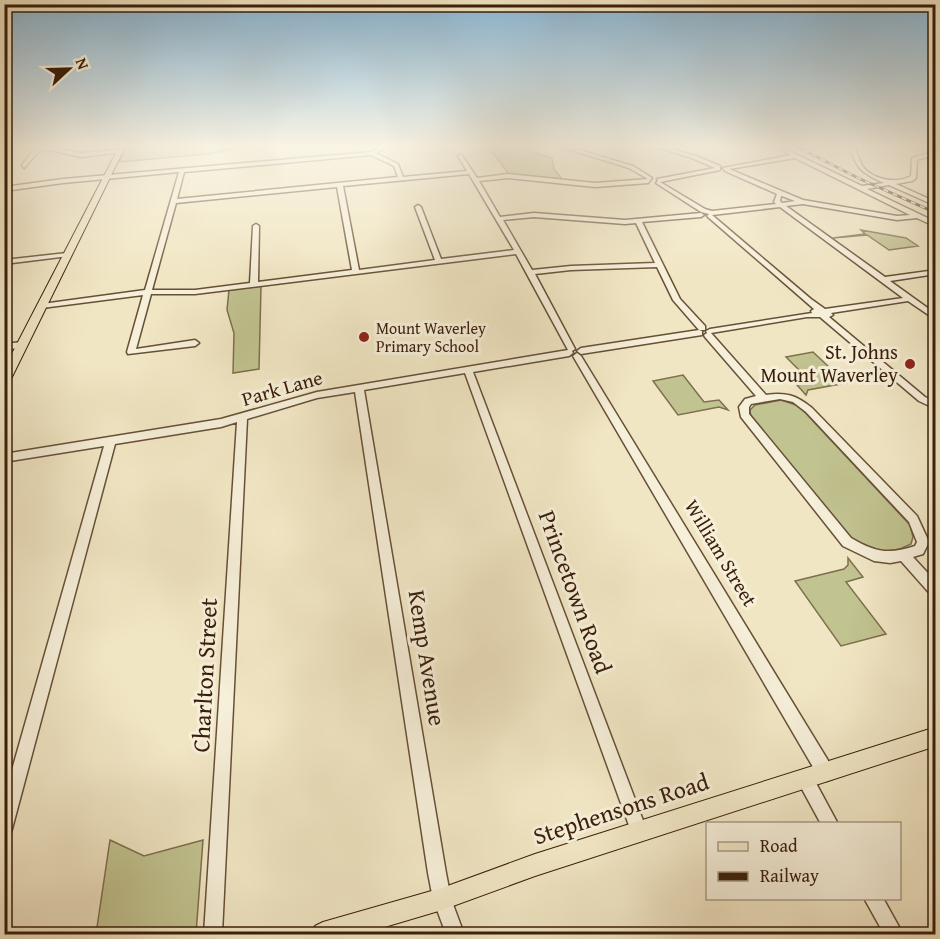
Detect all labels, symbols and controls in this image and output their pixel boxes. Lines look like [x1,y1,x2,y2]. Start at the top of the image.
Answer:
north arrow [39,39,99,99]
text: N [70,54,96,73]
place label: Mount Waverley Primary School [376,316,486,358]
marker: Mount Waverley Primary School [357,330,371,344]
place label: St. Johns Mount Waverley [760,337,898,389]
marker: St. Johns Mount Waverley [903,357,917,371]
street label: Park Lane [238,362,326,413]
street label: William Street [678,494,765,612]
street label: Princetown Road [530,505,621,678]
street label: Kemp Avenue [399,587,455,728]
street label: Charlton Street [183,596,226,753]
street label: Stephensons Road [528,764,713,853]
legend [706,822,901,900]
text: Road [760,832,798,859]
text: Railway [760,862,819,889]

